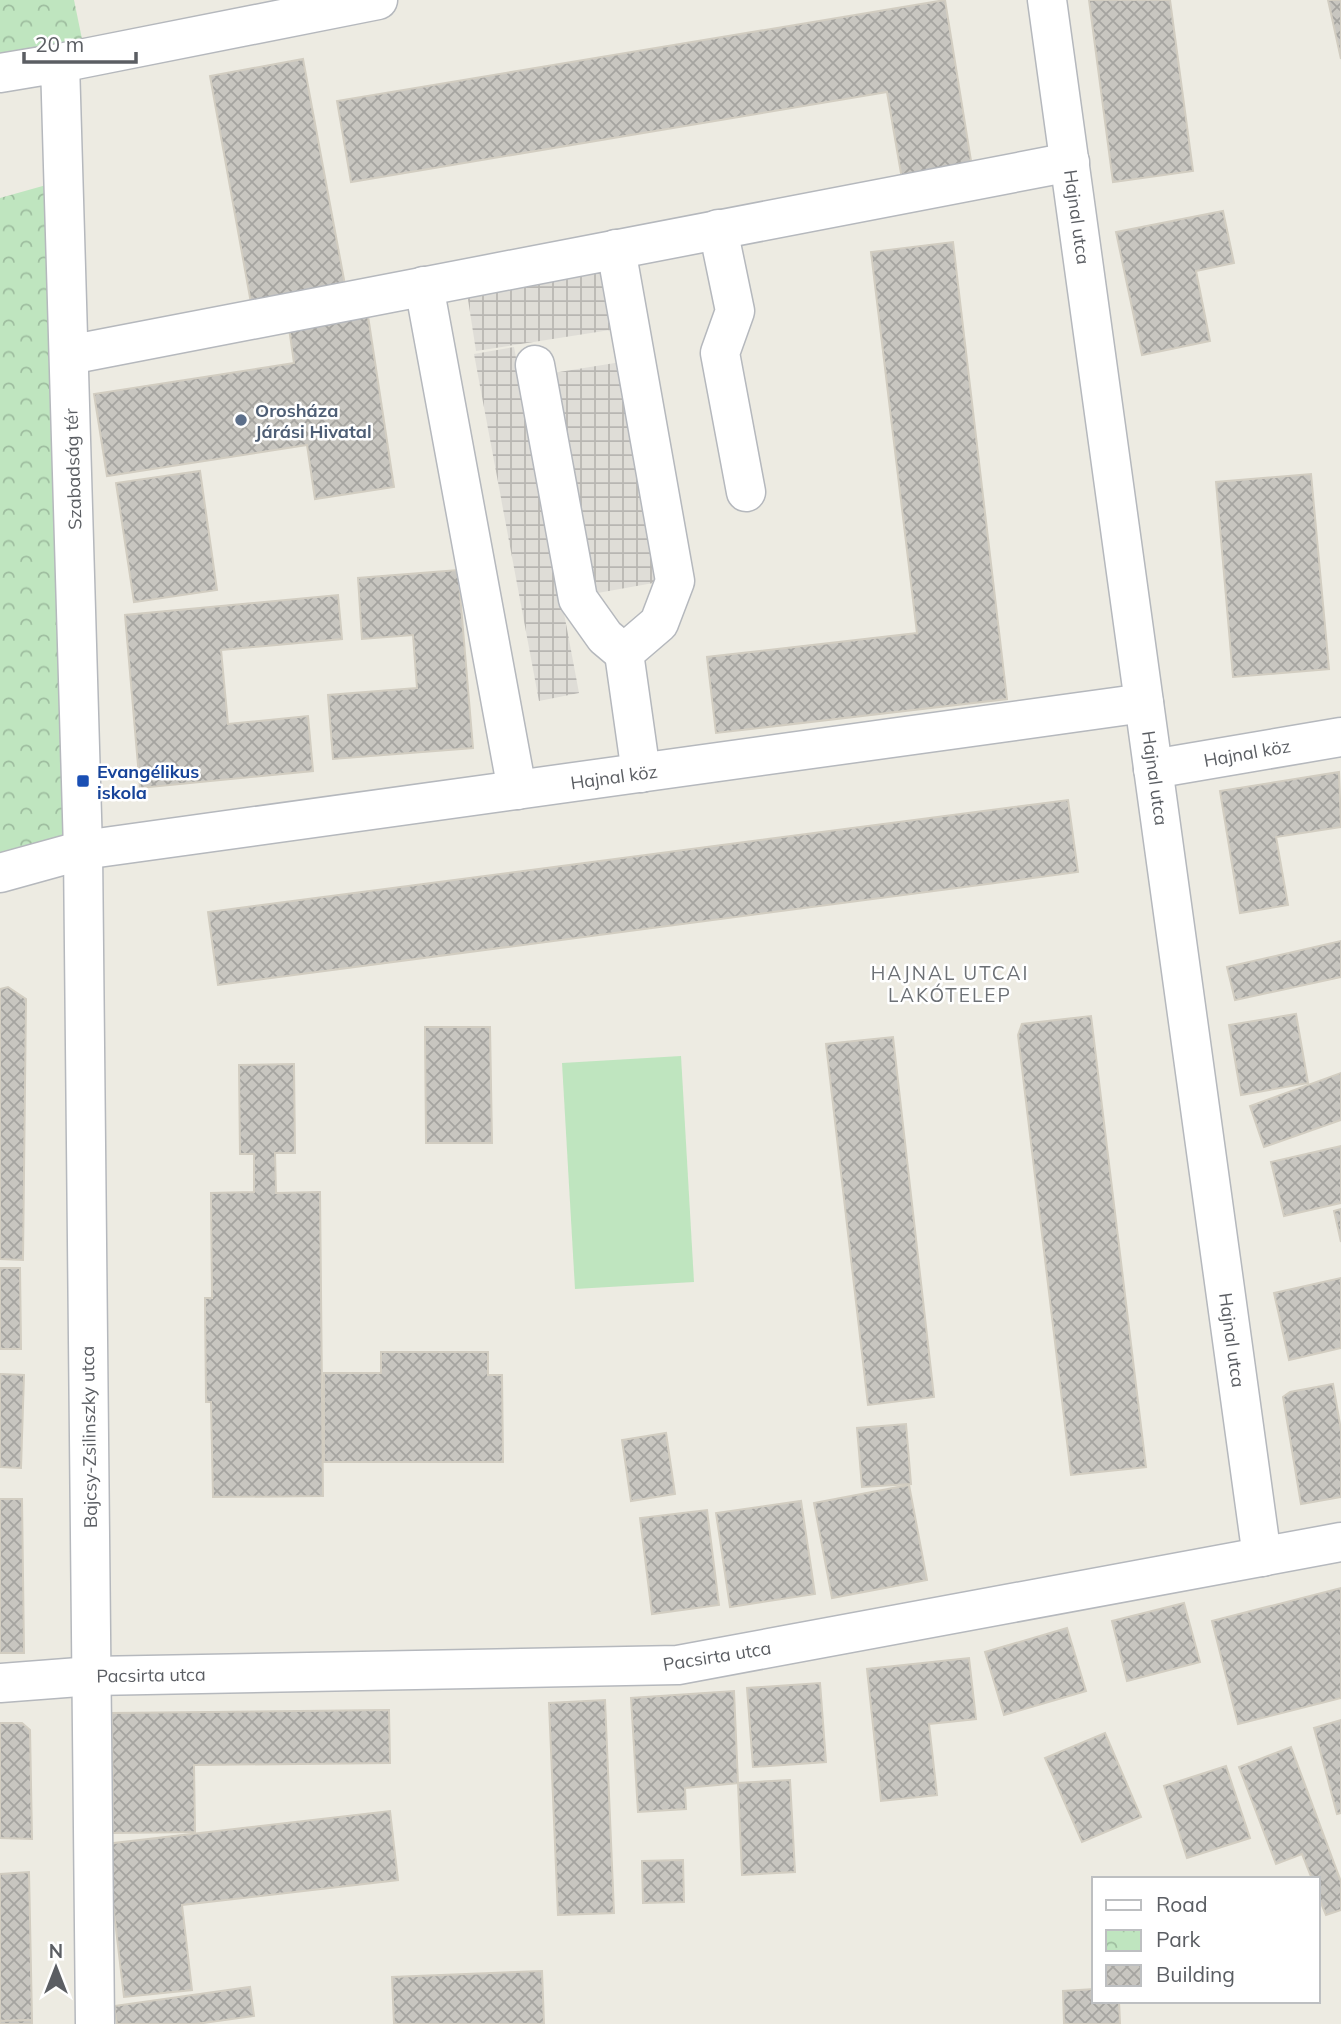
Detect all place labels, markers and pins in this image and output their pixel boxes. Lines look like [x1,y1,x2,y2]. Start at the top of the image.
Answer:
place label: Orosháza Járási Hivatal [255,399,372,443]
marker: Orosháza Járási Hivatal [233,412,249,428]
place label: Evangélikus iskola [97,760,199,804]
marker: Evangélikus iskola [75,773,91,789]

